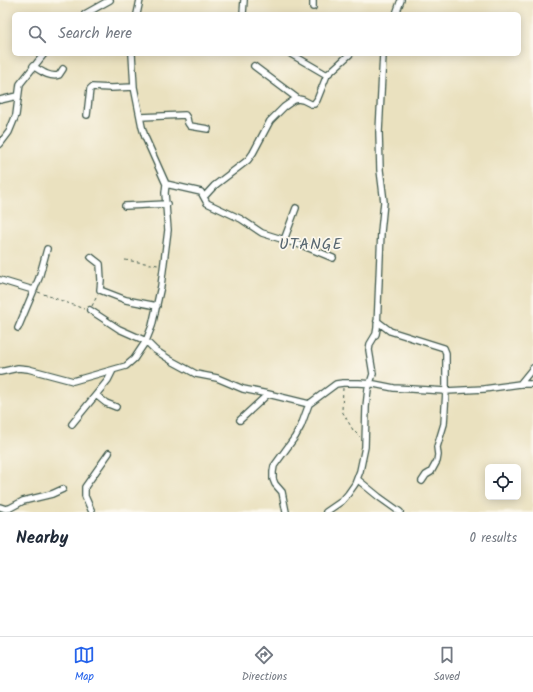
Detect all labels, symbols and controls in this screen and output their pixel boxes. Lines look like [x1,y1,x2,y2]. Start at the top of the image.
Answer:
search box [12,12,521,56]
text: Search here [58,22,132,46]
icon: search [26,23,48,45]
district label: UTANGE [279,232,343,257]
map controls [485,464,521,500]
button: locate [485,464,521,500]
text: Nearby [16,525,68,552]
text: 0 results [470,528,517,549]
tab: Map [73,644,95,686]
tab: Directions [242,644,287,686]
tab: Saved [434,644,460,686]

